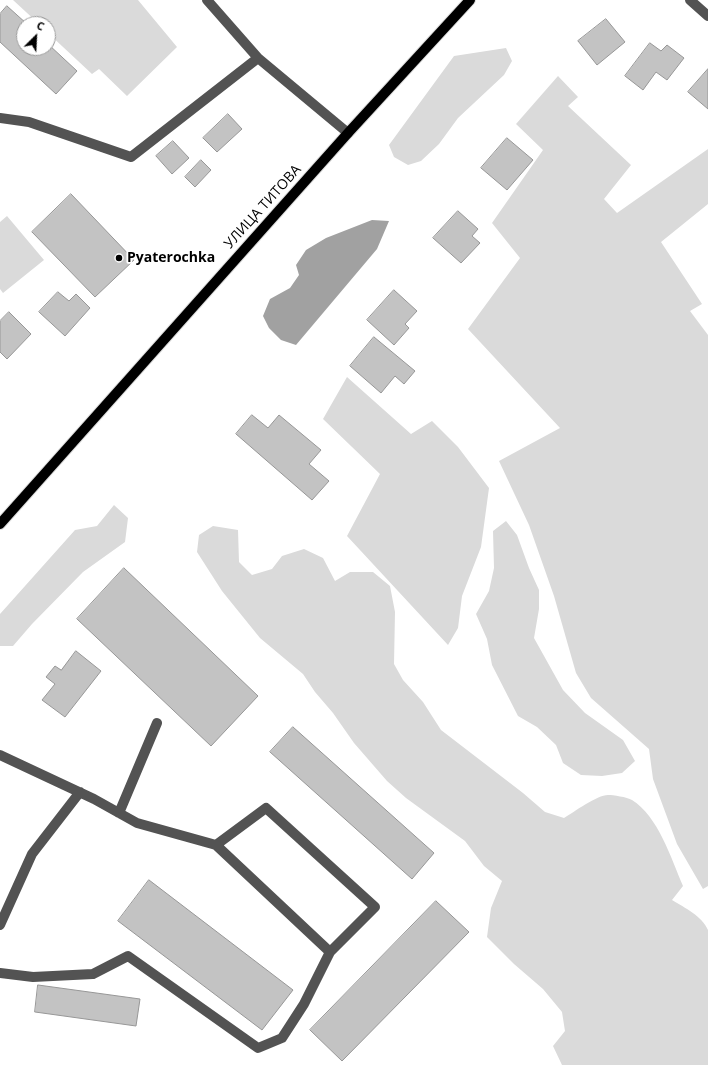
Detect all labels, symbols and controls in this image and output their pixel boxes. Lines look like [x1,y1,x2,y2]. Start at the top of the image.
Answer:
north arrow [16,16,56,56]
text: С [34,17,47,34]
street label: УЛИЦА ТИТОВА [221,162,305,252]
place label: Pyaterochka [127,250,215,266]
marker: Pyaterochka [114,253,124,263]

